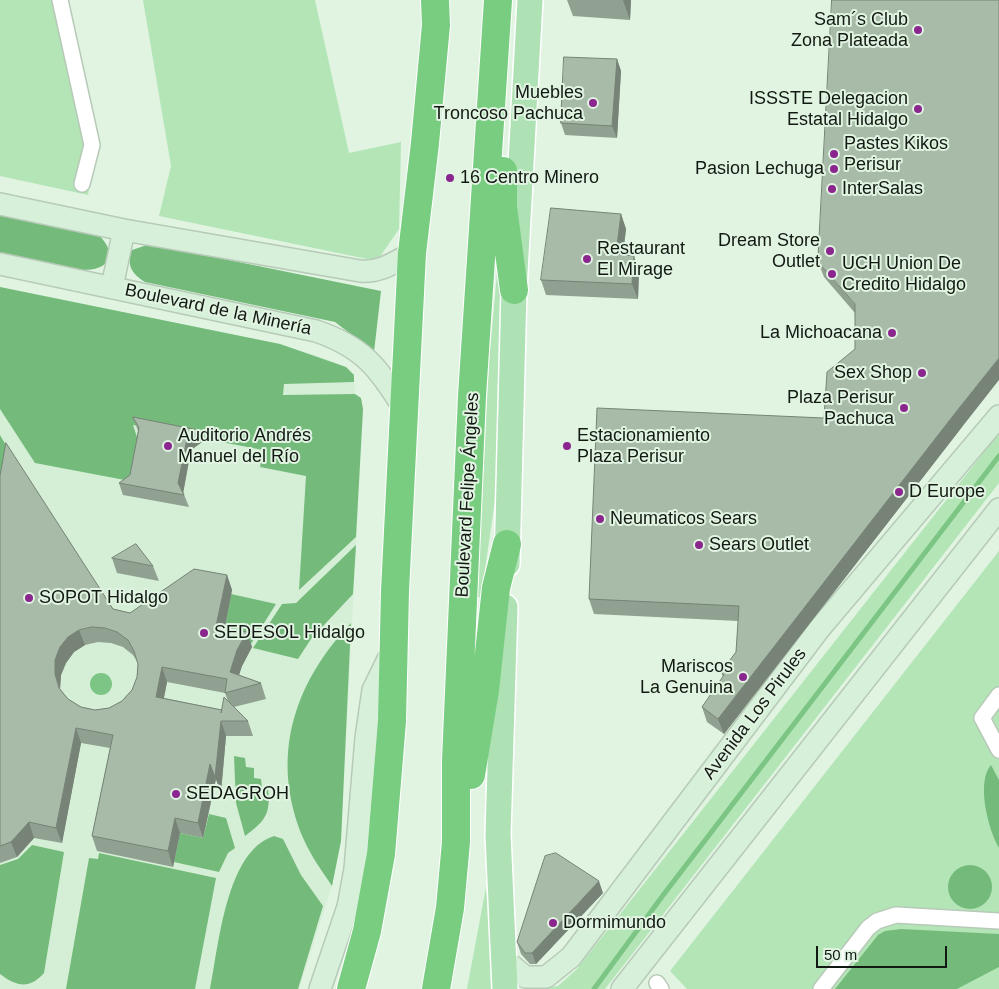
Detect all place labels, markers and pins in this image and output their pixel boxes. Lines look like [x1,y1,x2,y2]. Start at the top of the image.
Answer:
place label: Sam´s Club Zona Plateada [791,9,908,52]
marker: Sam´s Club Zona Plateada [912,24,924,36]
place label: Muebles Troncoso Pachuca [434,82,583,125]
place label: ISSSTE Delegacion Estatal Hidalgo [749,88,908,130]
marker: Muebles Troncoso Pachuca [587,97,599,109]
marker: ISSSTE Delegacion Estatal Hidalgo [912,103,924,115]
place label: Pastes Kikos Perisur [844,133,948,176]
marker: Pastes Kikos Perisur [828,148,840,160]
place label: Pasion Lechuga [695,158,824,180]
marker: Pasion Lechuga [828,163,840,175]
place label: 16 Centro Minero [460,167,599,189]
marker: 16 Centro Minero [444,172,456,184]
place label: InterSalas [842,178,923,200]
marker: InterSalas [826,183,838,195]
place label: Dream Store Outlet [718,230,820,272]
place label: Restaurant El Mirage [597,238,685,280]
marker: Dream Store Outlet [824,245,836,257]
marker: Restaurant El Mirage [581,253,593,265]
place label: UCH Union De Credito Hidalgo [842,253,966,296]
marker: UCH Union De Credito Hidalgo [826,268,838,280]
place label: La Michoacana [760,322,882,344]
marker: La Michoacana [886,327,898,339]
place label: Sex Shop [834,362,912,384]
marker: Sex Shop [916,367,928,379]
place label: Plaza Perisur Pachuca [787,387,894,429]
marker: Plaza Perisur Pachuca [898,402,910,414]
place label: Auditorio Andrés Manuel del Río [178,425,311,468]
place label: Estacionamiento Plaza Perisur [577,425,710,468]
marker: Auditorio Andrés Manuel del Río [162,440,174,452]
marker: Estacionamiento Plaza Perisur [561,440,573,452]
place label: D Europe [909,481,985,503]
marker: D Europe [893,486,905,498]
place label: Neumaticos Sears [610,508,757,530]
marker: Neumaticos Sears [594,513,606,525]
place label: Sears Outlet [709,534,809,556]
marker: Sears Outlet [693,539,705,551]
place label: SOPOT Hidalgo [39,587,168,609]
marker: SOPOT Hidalgo [23,592,35,604]
place label: SEDESOL Hidalgo [214,622,365,644]
marker: SEDESOL Hidalgo [198,627,210,639]
place label: Mariscos La Genuina [640,656,733,699]
marker: Mariscos La Genuina [737,671,749,683]
place label: SEDAGROH [186,783,289,805]
marker: SEDAGROH [170,788,182,800]
place label: Dormimundo [563,912,666,934]
marker: Dormimundo [547,917,559,929]

